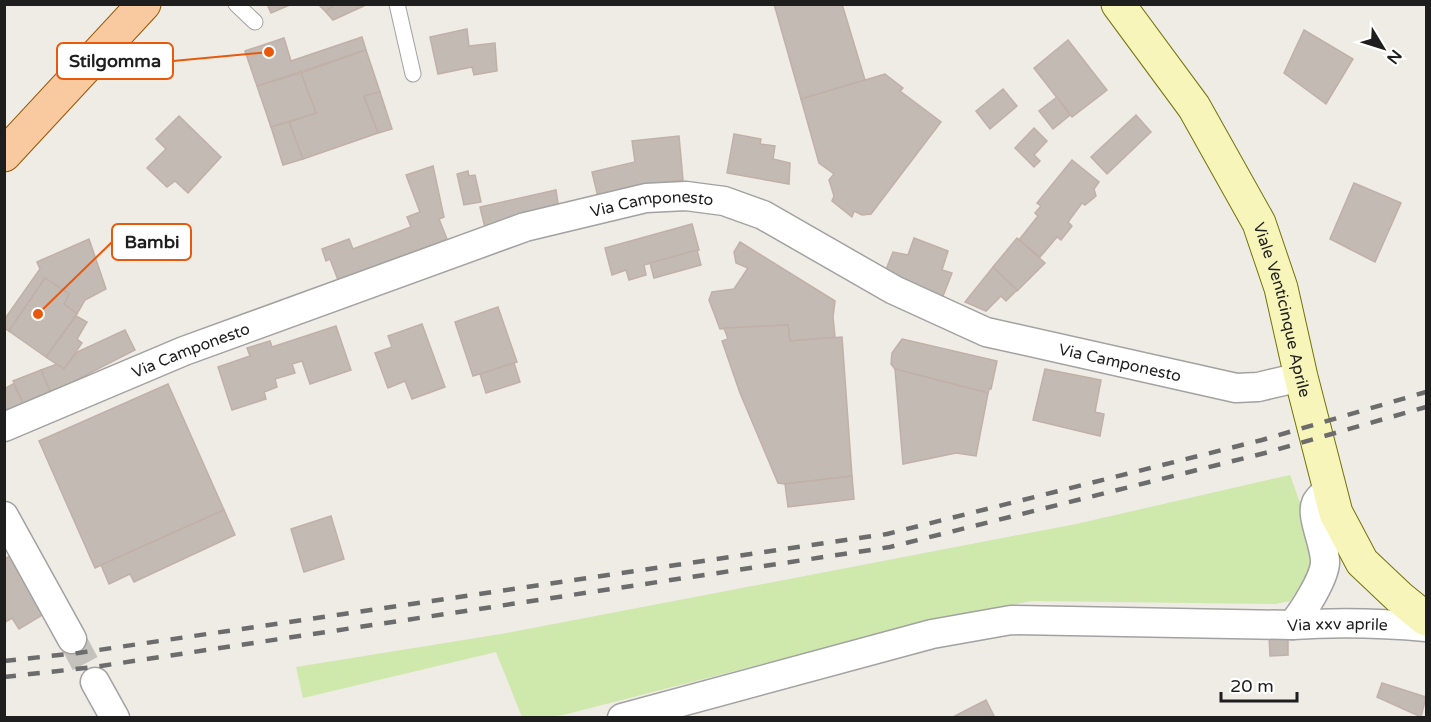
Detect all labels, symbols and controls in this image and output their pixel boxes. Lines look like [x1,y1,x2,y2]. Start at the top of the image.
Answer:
north arrow [1353,18,1413,78]
callout: Stilgomma [57,43,173,79]
text: N [1382,45,1406,68]
text: Stilgomma [69,50,161,72]
street label: Via Camponesto [588,187,715,222]
street label: Viale Venticinque Aprile [1248,220,1315,400]
callout: Bambi [112,224,191,260]
text: Bambi [125,231,179,253]
street label: Via Camponesto [129,319,253,383]
street label: Via Camponesto [1057,340,1183,386]
street label: Via xxv aprile [1287,614,1388,636]
scale bar [1221,665,1298,703]
text: 20 m [1230,675,1274,697]

